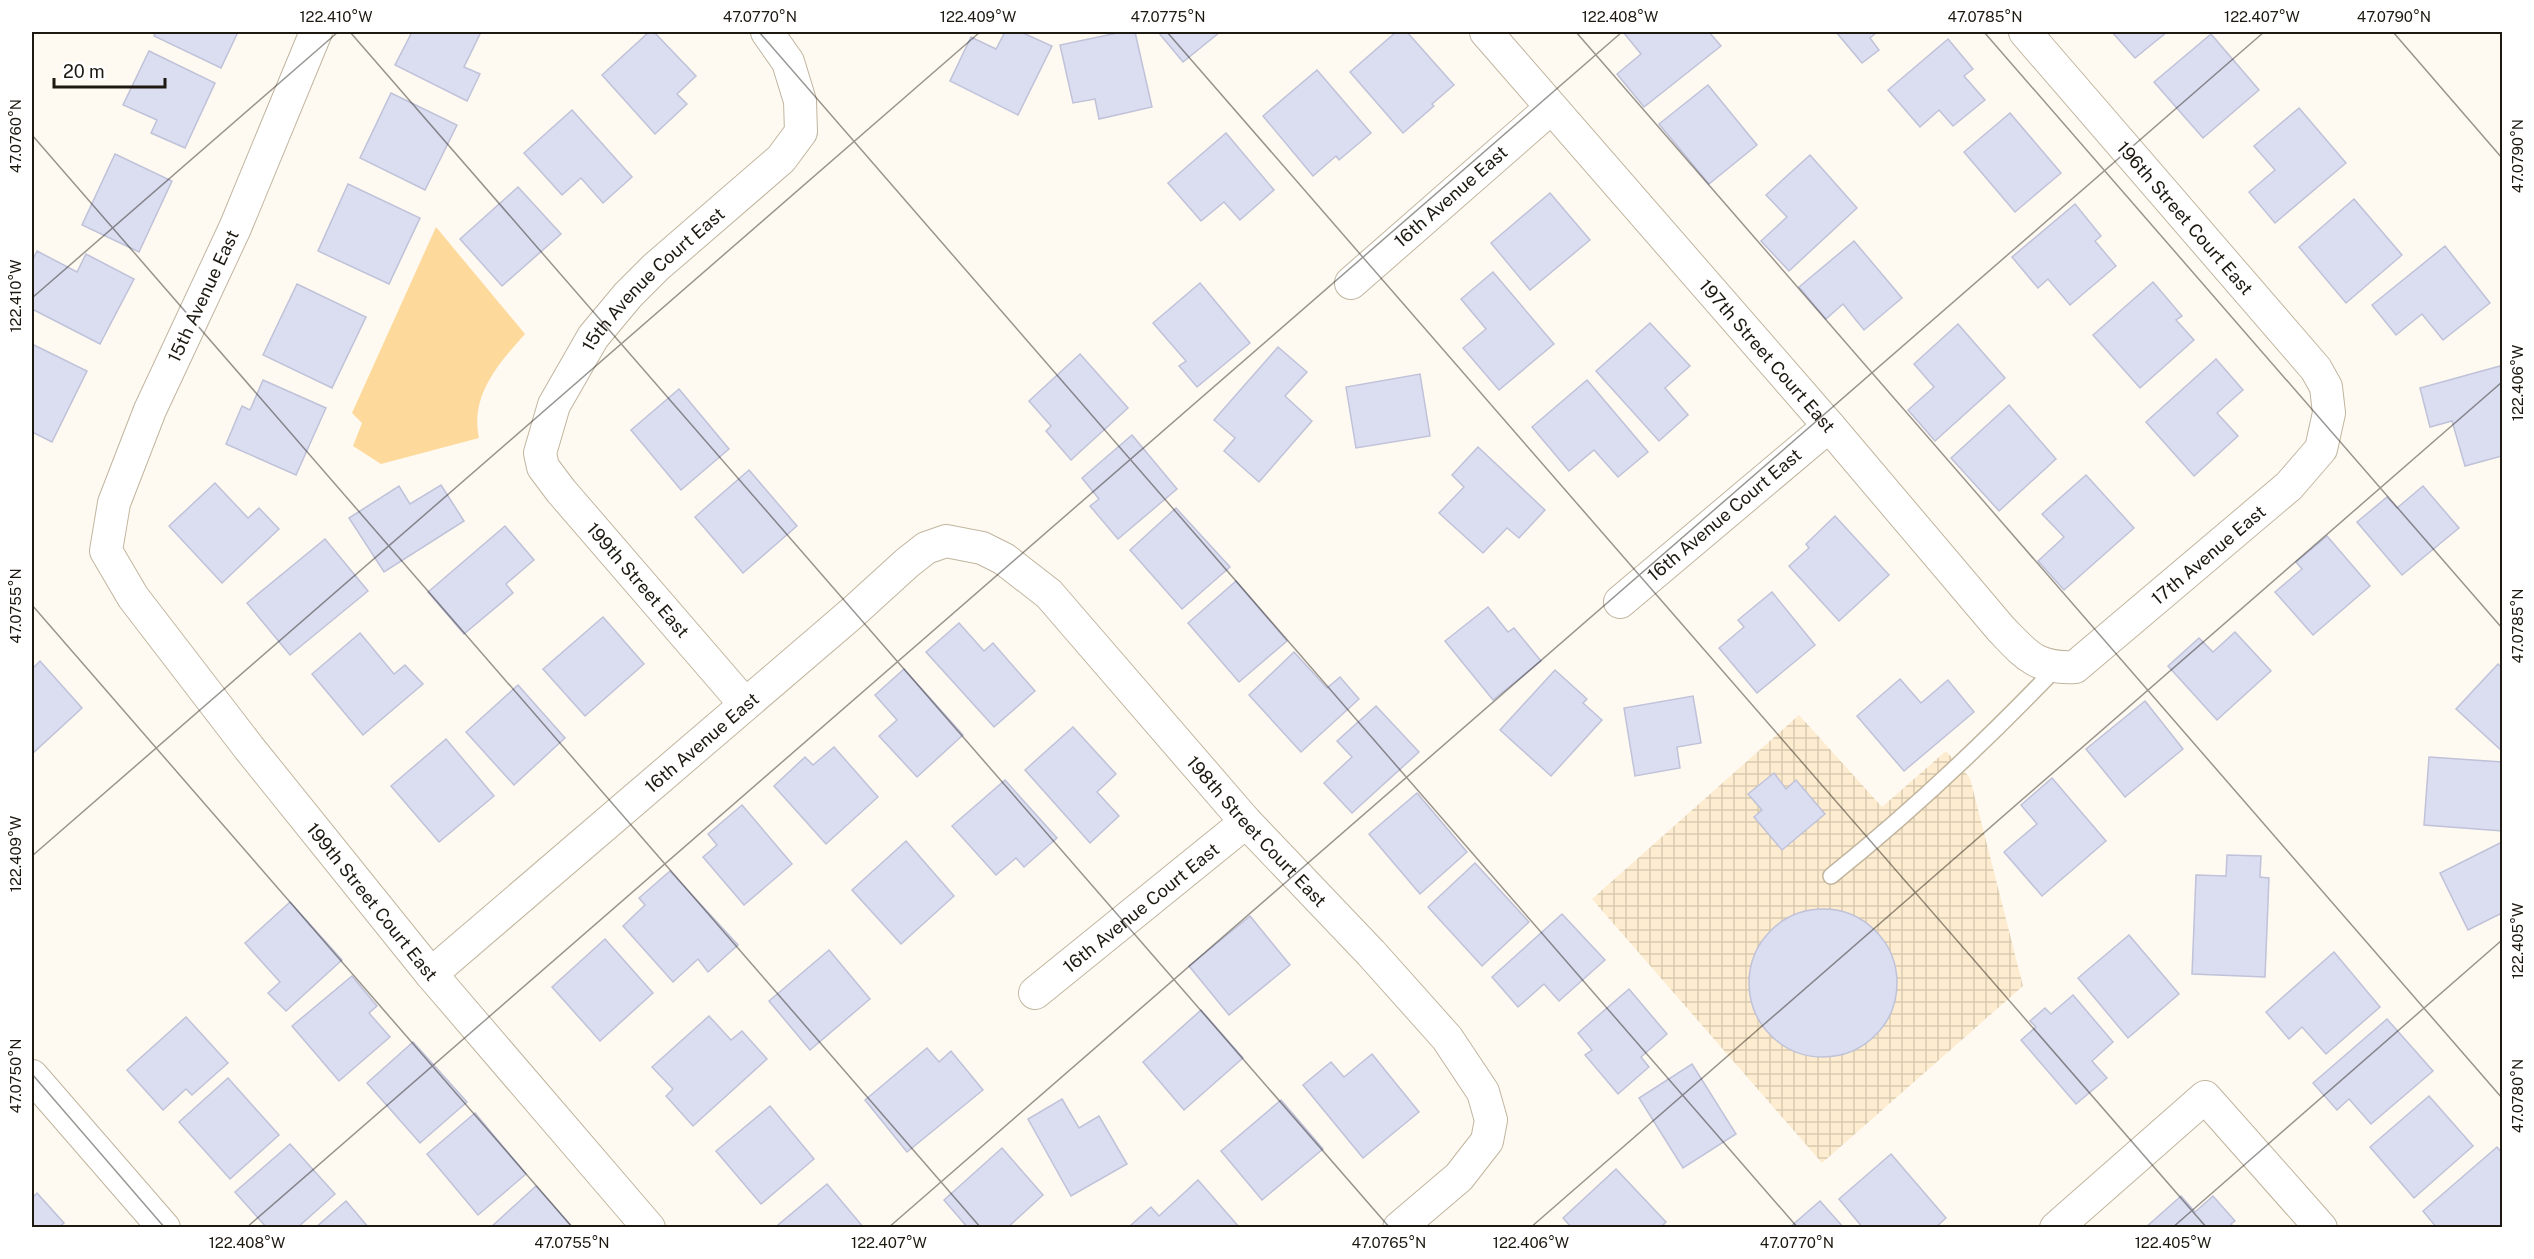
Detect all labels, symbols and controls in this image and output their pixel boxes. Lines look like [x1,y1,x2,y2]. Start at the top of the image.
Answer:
text: 122.410°W [299,8,373,25]
text: 47.0770°N [723,8,797,25]
text: 122.409°W [940,8,1016,25]
text: 47.0775°N [1131,8,1205,25]
text: 122.408°W [1582,8,1658,25]
text: 47.0785°N [1947,8,2023,25]
text: 122.407°W [2224,8,2300,25]
text: 47.0790°N [2357,8,2431,25]
scale bar [54,51,165,89]
text: 20 m [63,61,105,82]
text: 47.0760°N [7,99,24,173]
text: 47.0790°N [2509,119,2526,193]
street label: 196th Street Court East [2113,137,2257,299]
street label: 16th Avenue East [1389,141,1511,251]
street label: 15th Avenue Court East [577,203,728,355]
street label: 15th Avenue East [163,227,243,365]
text: 122.410°W [7,259,24,333]
street label: 197th Street Court East [1695,275,1840,436]
text: 122.406°W [2509,345,2526,421]
street label: 16th Avenue Court East [1643,444,1805,585]
street label: 17th Avenue East [2147,500,2269,609]
street label: 199th Street East [582,518,694,642]
text: 47.0755°N [7,568,24,644]
text: 47.0785°N [2509,588,2526,664]
street label: 16th Avenue East [640,688,763,797]
street label: 198th Street Court East [1183,751,1331,911]
text: 122.409°W [7,816,24,892]
street label: 199th Street Court East [303,818,442,985]
street label: 16th Avenue Court East [1058,838,1223,977]
text: 122.405°W [2509,903,2526,979]
text: 47.0750°N [7,1039,24,1113]
text: 47.0780°N [2509,1059,2526,1133]
text: 122.408°W [209,1234,285,1251]
text: 47.0755°N [534,1234,610,1251]
text: 122.407°W [851,1234,927,1251]
text: 47.0765°N [1352,1234,1426,1251]
text: 122.406°W [1493,1234,1569,1251]
text: 47.0770°N [1760,1234,1834,1251]
text: 122.405°W [2135,1234,2211,1251]

